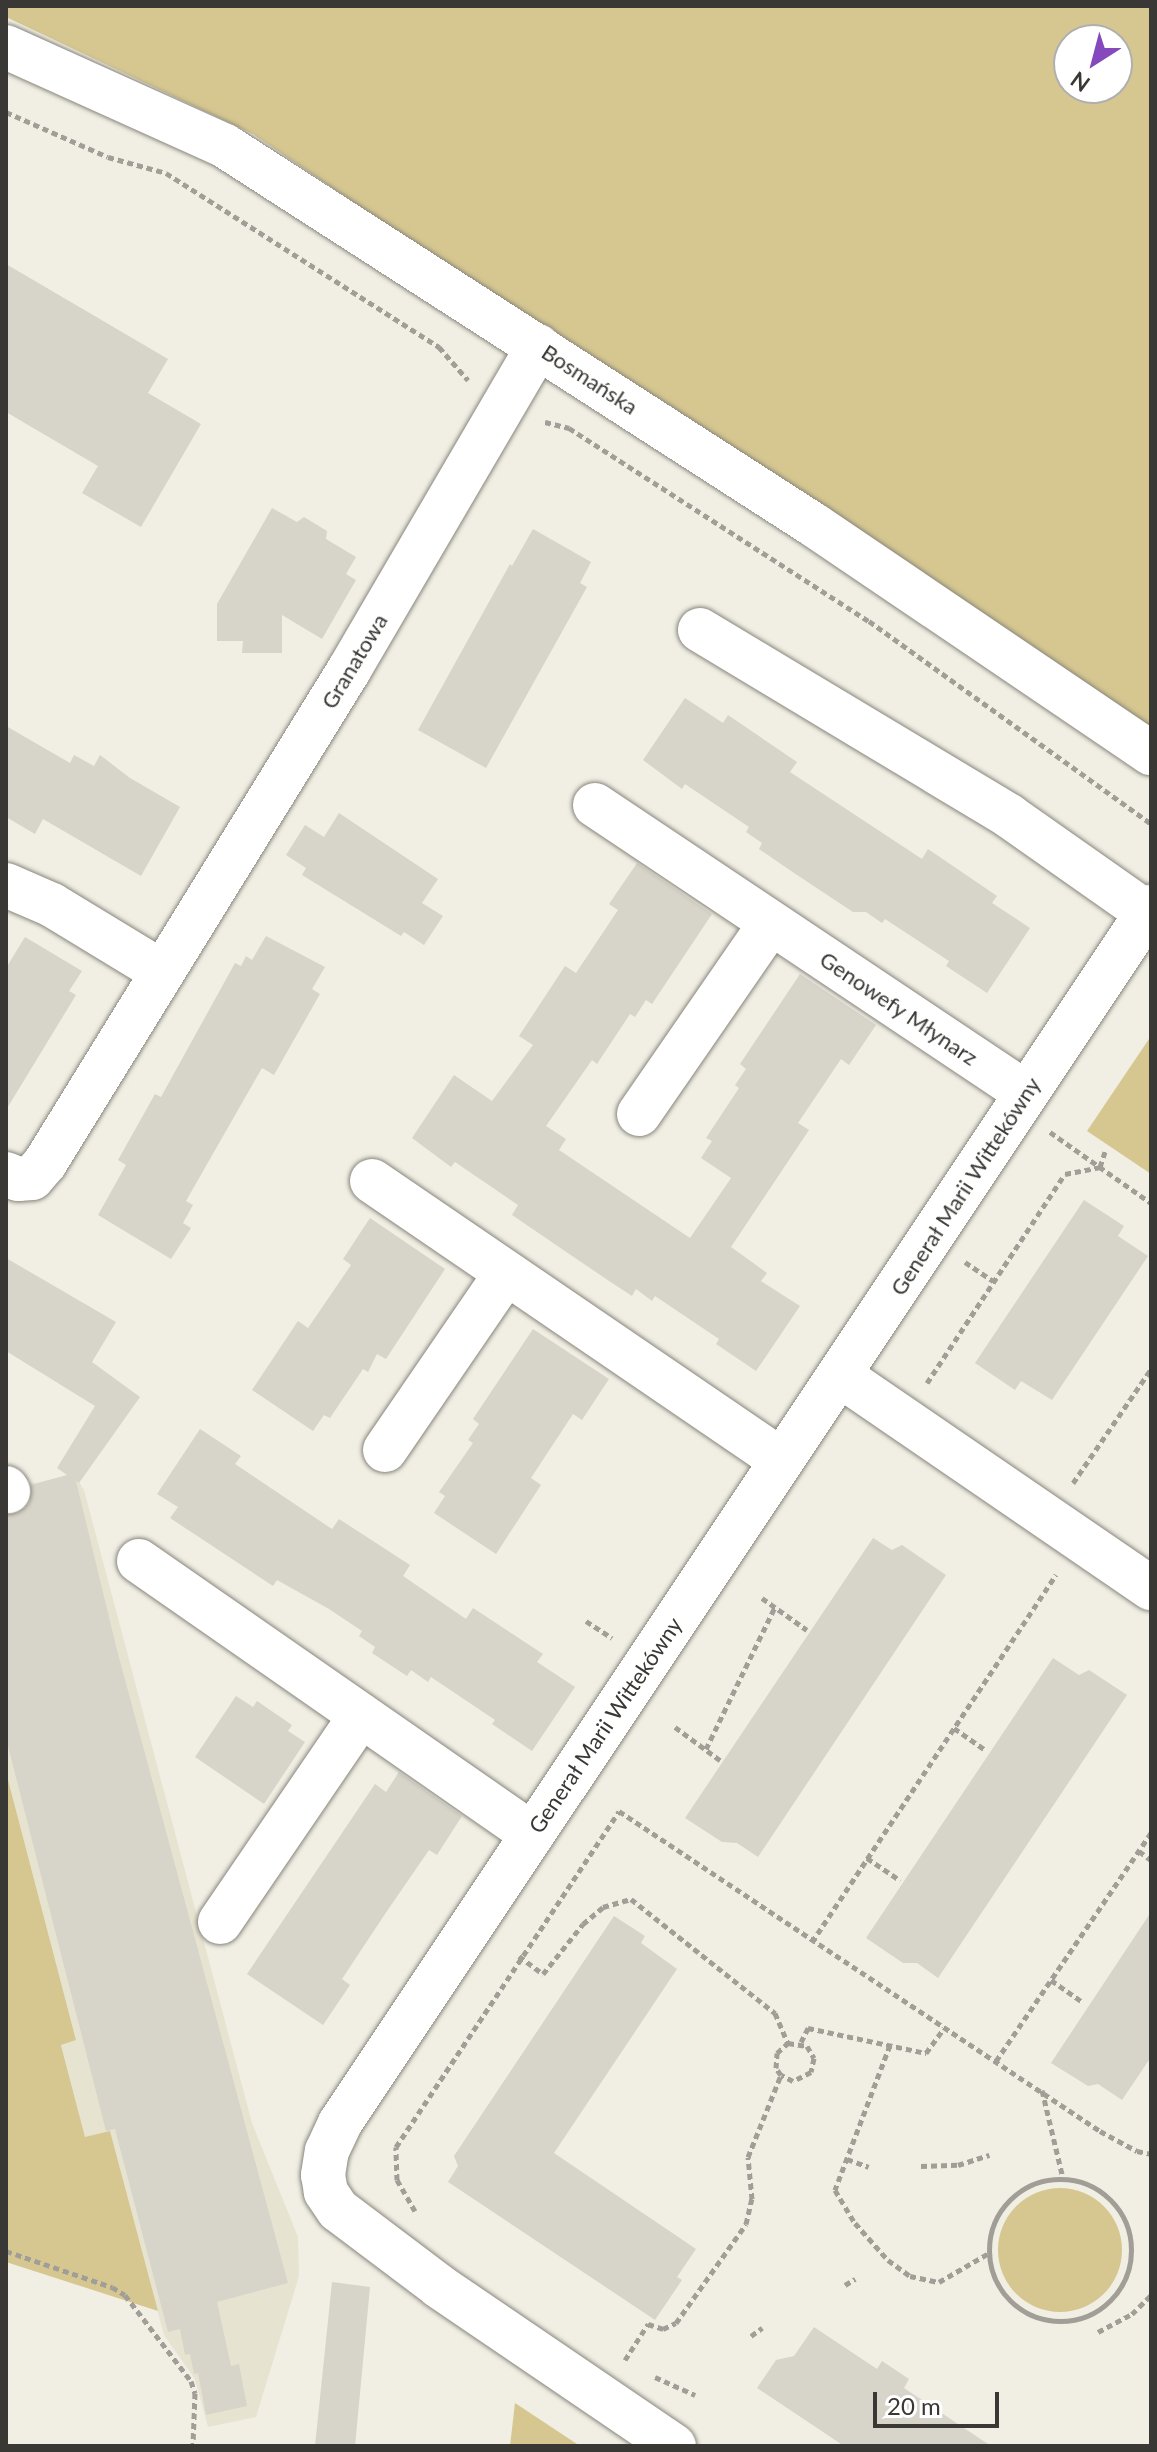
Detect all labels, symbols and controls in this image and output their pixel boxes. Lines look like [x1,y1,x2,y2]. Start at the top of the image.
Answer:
north arrow [1053,24,1133,104]
text: N [1065,66,1095,98]
street label: Bosmańska [537,338,643,420]
street label: Granatowa [315,609,393,713]
street label: Genowefy Młynarz [815,945,983,1071]
street label: Generał Marii Wittekówny [884,1071,1046,1301]
street label: Generał Marii Wittekówny [523,1612,687,1838]
scale bar [877,2376,1003,2426]
text: 20 m [887,2391,941,2420]

